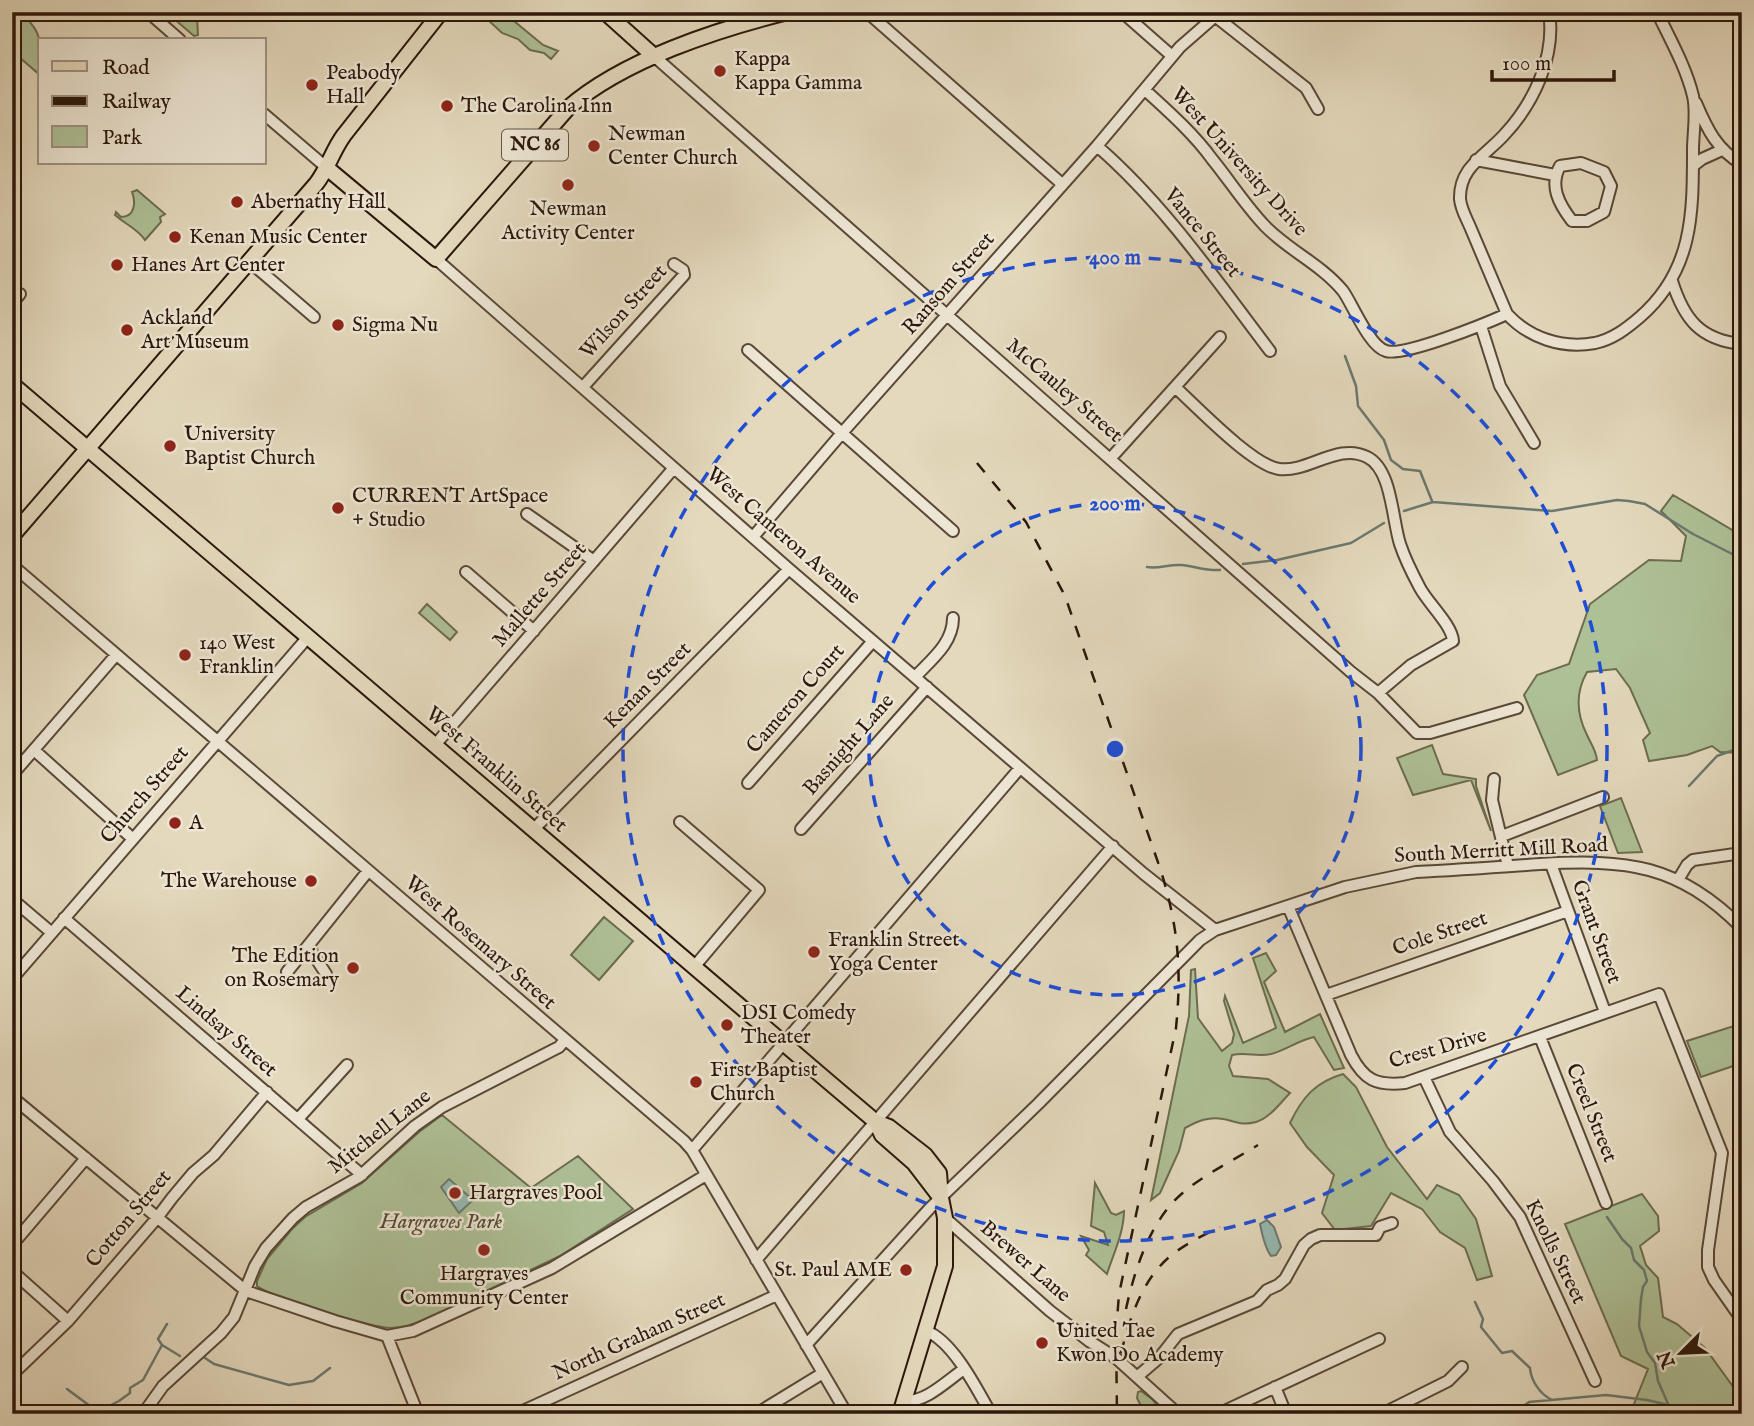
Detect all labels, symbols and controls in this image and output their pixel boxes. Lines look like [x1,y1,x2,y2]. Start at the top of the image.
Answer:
legend [38,38,266,164]
scale bar [1492,38,1614,82]
place label: Kappa Kappa Gamma [734,46,863,97]
text: 100 m [1502,51,1551,78]
text: Road [102,55,150,82]
place label: Peabody Hall [326,60,401,111]
marker: Kappa Kappa Gamma [712,63,728,79]
marker: Peabody Hall [304,77,320,93]
street label: West University Drive [1165,82,1314,243]
text: Railway [102,89,172,116]
place label: The Carolina Inn [461,93,612,120]
marker: The Carolina Inn [439,98,455,114]
place label: Newman Center Church [608,121,738,172]
text: Park [102,125,143,152]
road number: NC 86 [502,130,568,160]
marker: Newman Center Church [586,138,602,154]
marker: Newman Activity Center [560,177,576,193]
street label: Vance Street [1157,182,1246,283]
place label: Abernathy Hall [250,189,386,216]
marker: Abernathy Hall [229,194,245,210]
place label: Newman Activity Center [500,196,635,247]
place label: Kenan Music Center [189,224,367,251]
street label: Ransom Street [897,227,1001,341]
marker: Kenan Music Center [167,229,183,245]
text: 400 m [1089,245,1142,272]
place label: Hanes Art Center [131,252,285,279]
marker: Hanes Art Center [109,257,125,273]
street label: Wilson Street [574,259,674,365]
place label: Ackland Art Museum [140,305,249,356]
place label: Sigma Nu [352,312,438,339]
marker: Sigma Nu [330,317,346,333]
marker: Ackland Art Museum [119,322,135,338]
street label: McCauley Street [1000,333,1128,449]
place label: University Baptist Church [184,421,315,472]
marker: University Baptist Church [162,438,178,454]
street label: West Cameron Avenue [700,461,866,611]
place label: CURRENT ArtSpace + Studio [352,483,548,534]
text: 200 m [1089,491,1141,518]
marker: CURRENT ArtSpace + Studio [330,500,346,516]
street label: Mallette Street [487,537,593,653]
place label: 140 West Franklin [199,630,275,681]
street label: Kenan Street [598,636,698,736]
street label: Cameron Court [741,639,851,759]
marker: 140 West Franklin [177,647,193,663]
street label: Basnight Lane [797,688,901,802]
street label: West Franklin Street [419,701,573,839]
centre of rings [1103,737,1127,761]
street label: Church Street [95,740,195,850]
place label: A [188,810,204,837]
marker: A [167,815,183,831]
street label: South Merritt Mill Road [1393,832,1609,870]
place label: The Warehouse [161,868,297,895]
street label: West Rosemary Street [399,870,561,1016]
marker: The Warehouse [303,873,319,889]
street label: Grant Street [1565,876,1627,988]
street label: Cole Street [1389,905,1491,963]
place label: Franklin Street Yoga Center [828,927,960,978]
place label: The Edition on Rosemary [224,943,340,994]
marker: Franklin Street Yoga Center [806,944,822,960]
marker: The Edition on Rosemary [345,960,361,976]
street label: Lindsay Street [169,980,283,1084]
place label: DSI Comedy Theater [741,1000,856,1051]
marker: DSI Comedy Theater [719,1017,735,1033]
street label: Crest Drive [1386,1022,1490,1076]
place label: First Baptist Church [710,1057,818,1108]
street label: Creel Street [1559,1060,1623,1166]
marker: First Baptist Church [688,1074,704,1090]
street label: Mitchell Lane [323,1083,437,1181]
street label: Cotton Street [80,1164,178,1274]
place label: Hargraves Pool [469,1180,603,1207]
marker: Hargraves Pool [447,1185,463,1201]
street label: Knolls Street [1518,1195,1592,1309]
park label: Hargraves Park [379,1209,503,1236]
street label: Brewer Lane [974,1215,1076,1309]
marker: Hargraves Community Center [476,1242,492,1258]
place label: St. Paul AME [774,1257,892,1284]
place label: Hargraves Community Center [400,1261,569,1312]
marker: St. Paul AME [898,1262,914,1278]
street label: North Graham Street [548,1287,730,1387]
place label: United Tae Kwon Do Academy [1056,1318,1224,1369]
north arrow [1646,1318,1716,1388]
marker: United Tae Kwon Do Academy [1034,1335,1050,1351]
text: N [1653,1346,1682,1372]

